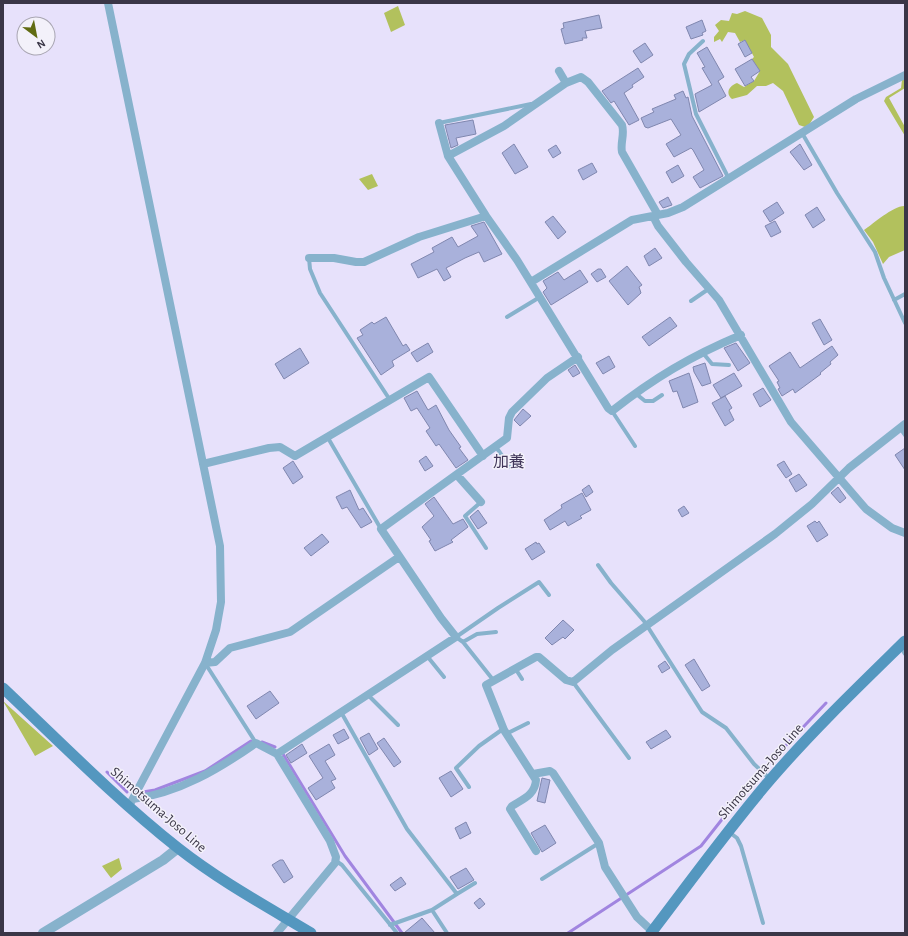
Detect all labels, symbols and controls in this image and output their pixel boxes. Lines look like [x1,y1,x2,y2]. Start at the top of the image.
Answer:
north arrow [16,16,56,56]
text: N [35,37,47,51]
district label: 加養 [493,453,525,470]
street label: Shimotsuma-Joso Line [716,721,806,822]
street label: Shimotsuma-Joso Line [108,765,209,855]

